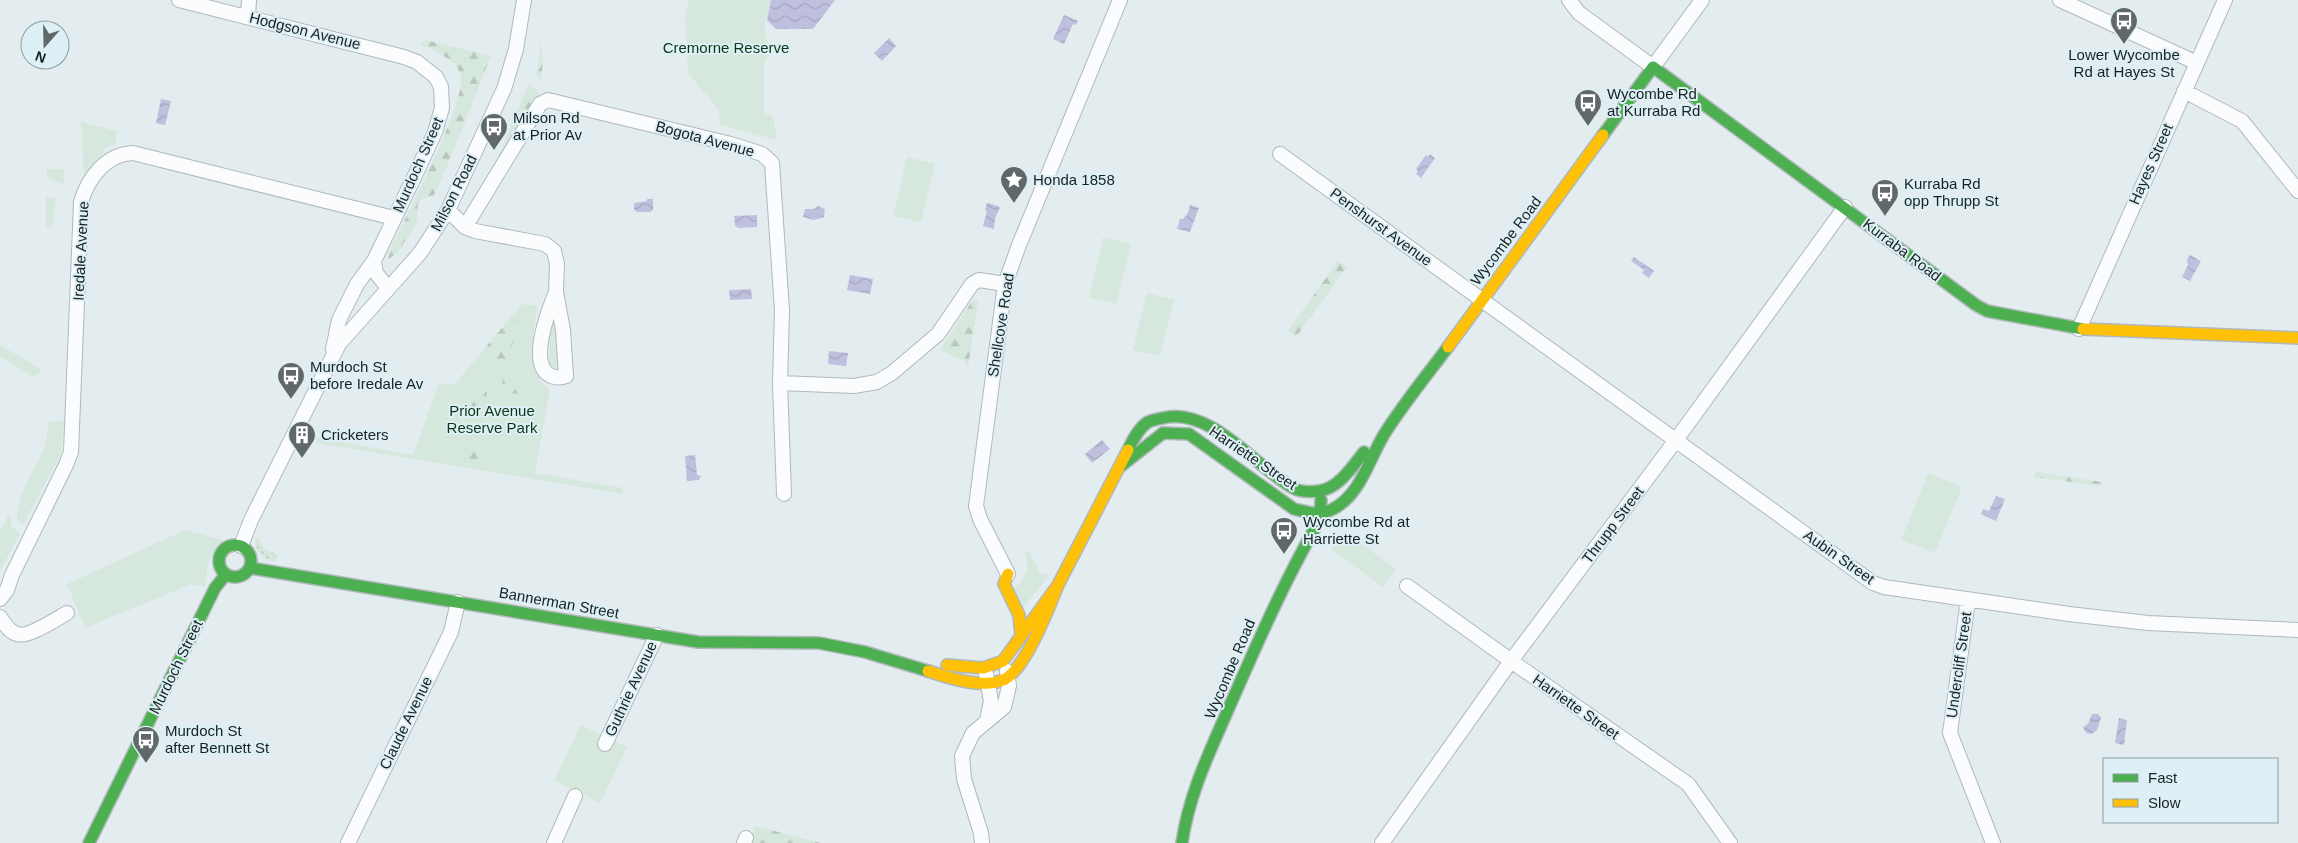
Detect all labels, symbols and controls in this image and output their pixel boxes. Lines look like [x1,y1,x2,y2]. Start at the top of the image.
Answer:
bus stop icon: Lower Wycombe Rd at Hayes St [2109,6,2139,45]
street label: Hodgson Avenue [248,8,362,53]
north arrow [20,20,70,70]
park label: Cremorne Reserve [663,39,789,56]
place label: Lower Wycombe Rd at Hayes St [2068,46,2180,80]
text: N [33,48,48,66]
place label: Wycombe Rd at Kurraba Rd [1607,85,1700,119]
bus stop icon: Wycombe Rd at Kurraba Rd [1573,88,1603,127]
place label: Milson Rd at Prior Av [513,109,582,143]
bus stop icon: Milson Rd at Prior Av [479,112,509,151]
street label: Murdoch Street [389,114,447,215]
street label: Bogota Avenue [654,117,756,160]
street label: Hayes Street [2125,120,2176,207]
street label: Milson Road [427,152,480,234]
place icon: Honda 1858 [999,165,1029,204]
place label: Honda 1858 [1033,171,1115,188]
place label: Kurraba Rd opp Thrupp St [1904,175,2000,209]
bus stop icon: Kurraba Rd opp Thrupp St [1870,178,1900,217]
street label: Penshurst Avenue [1327,184,1435,269]
street label: Wycombe Road [1467,193,1544,288]
street label: Iredale Avenue [69,201,92,301]
street label: Kurraba Road [1860,215,1945,284]
street label: Shellcove Road [984,272,1017,378]
place label: Murdoch St before Iredale Av [310,358,424,392]
bus stop icon: Murdoch St before Iredale Av [276,361,306,400]
park label: Prior Avenue Reserve Park [447,402,538,436]
building icon: Cricketers [287,420,317,459]
street label: Harriette Street [1206,422,1301,494]
place label: Cricketers [321,426,389,443]
street label: Thrupp Street [1578,482,1647,566]
place label: Wycombe Rd at Harriette St [1303,513,1410,547]
bus stop icon: Wycombe Rd at Harriette St [1269,516,1299,555]
street label: Aubin Street [1801,526,1879,588]
street label: Bannerman Street [498,584,621,622]
street label: Undercliff Street [1943,610,1975,719]
street label: Murdoch Street [145,616,206,717]
street label: Wycombe Road [1201,616,1258,721]
street label: Guthrie Avenue [601,638,660,739]
street label: Harriette Street [1530,670,1623,743]
street label: Claude Avenue [376,673,435,772]
place label: Murdoch St after Bennett St [165,722,270,756]
bus stop icon: Murdoch St after Bennett St [131,725,161,764]
legend [2103,758,2278,823]
text: Fast [2148,769,2178,786]
text: Slow [2148,794,2181,811]

